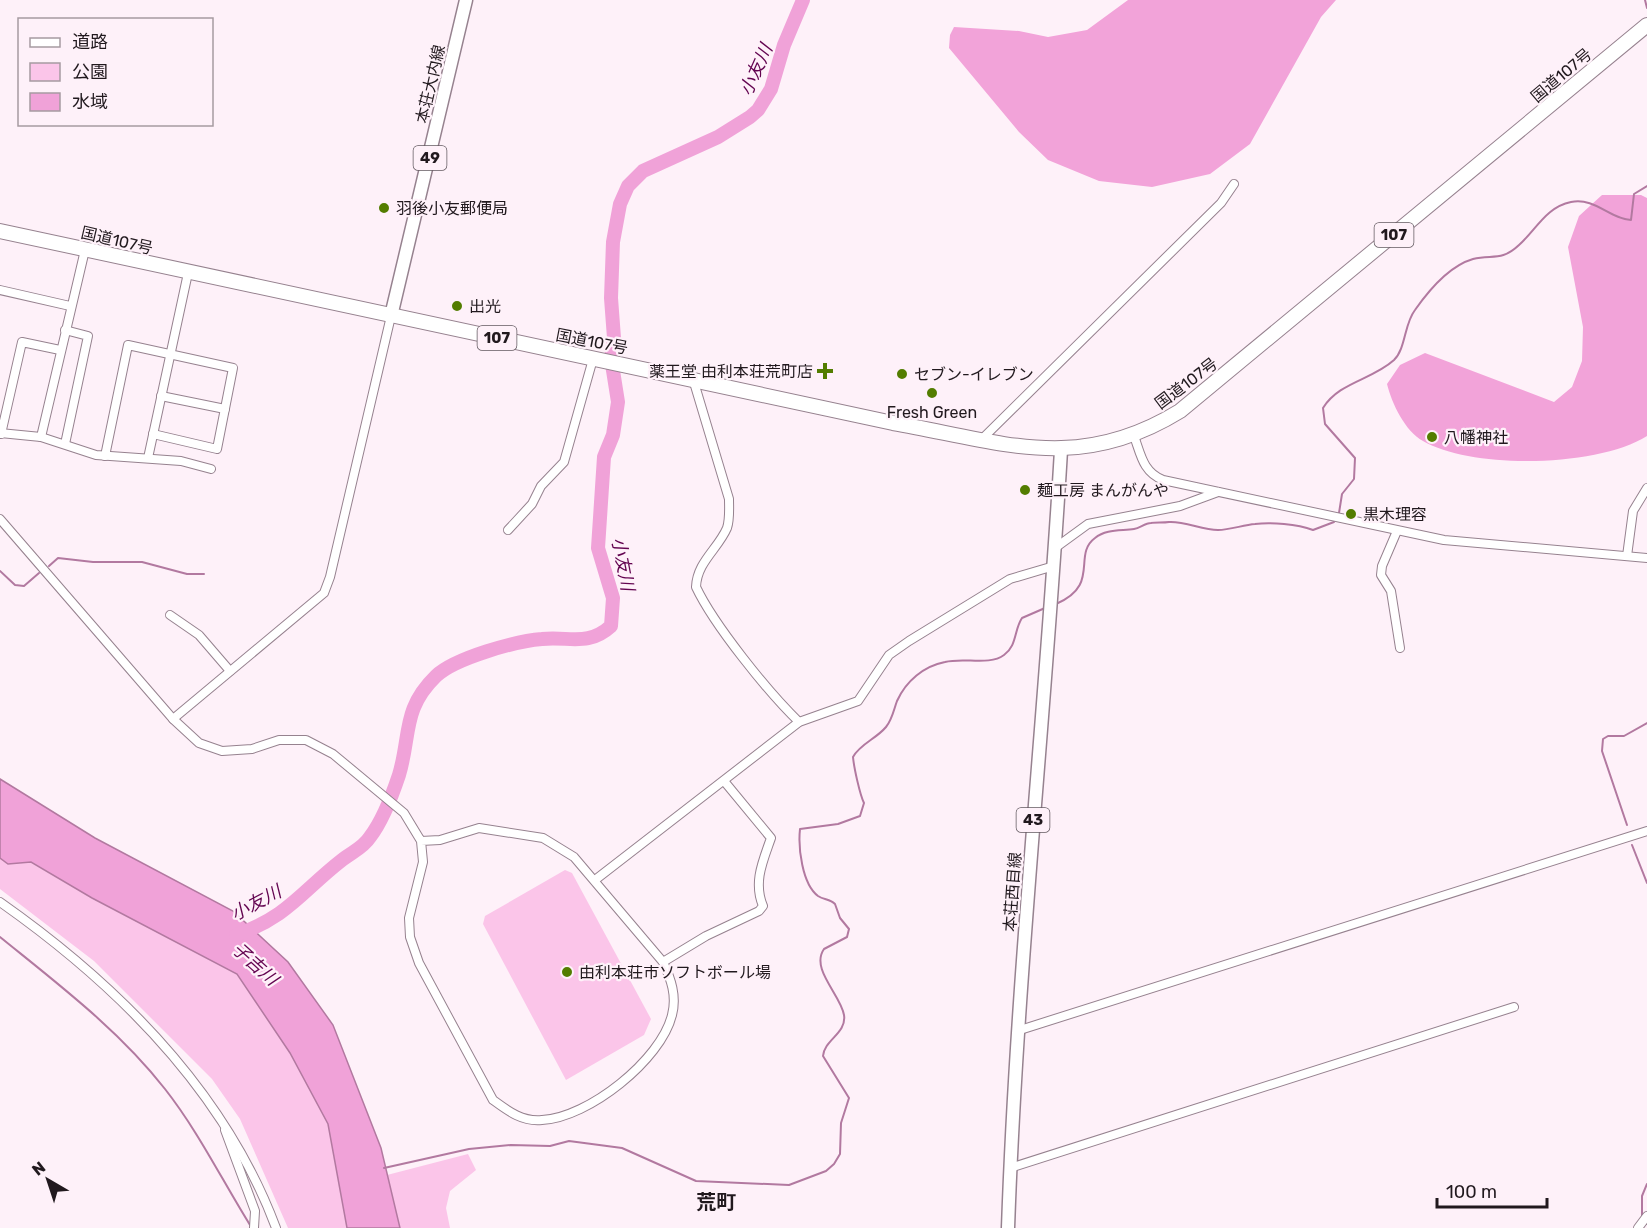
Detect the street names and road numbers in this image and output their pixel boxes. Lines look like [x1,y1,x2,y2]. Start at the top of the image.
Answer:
street label: 本荘大内線 [412,43,449,125]
street label: 国道107号 [1527,45,1595,106]
road number: 49 [414,146,446,170]
street label: 国道107号 [79,223,155,258]
road number: 107 [1374,223,1414,247]
street label: 国道107号 [554,325,630,358]
road number: 107 [478,326,516,350]
street label: 国道107号 [1151,354,1221,413]
road number: 43 [1016,808,1050,832]
street label: 本荘西目線 [1000,851,1025,933]

